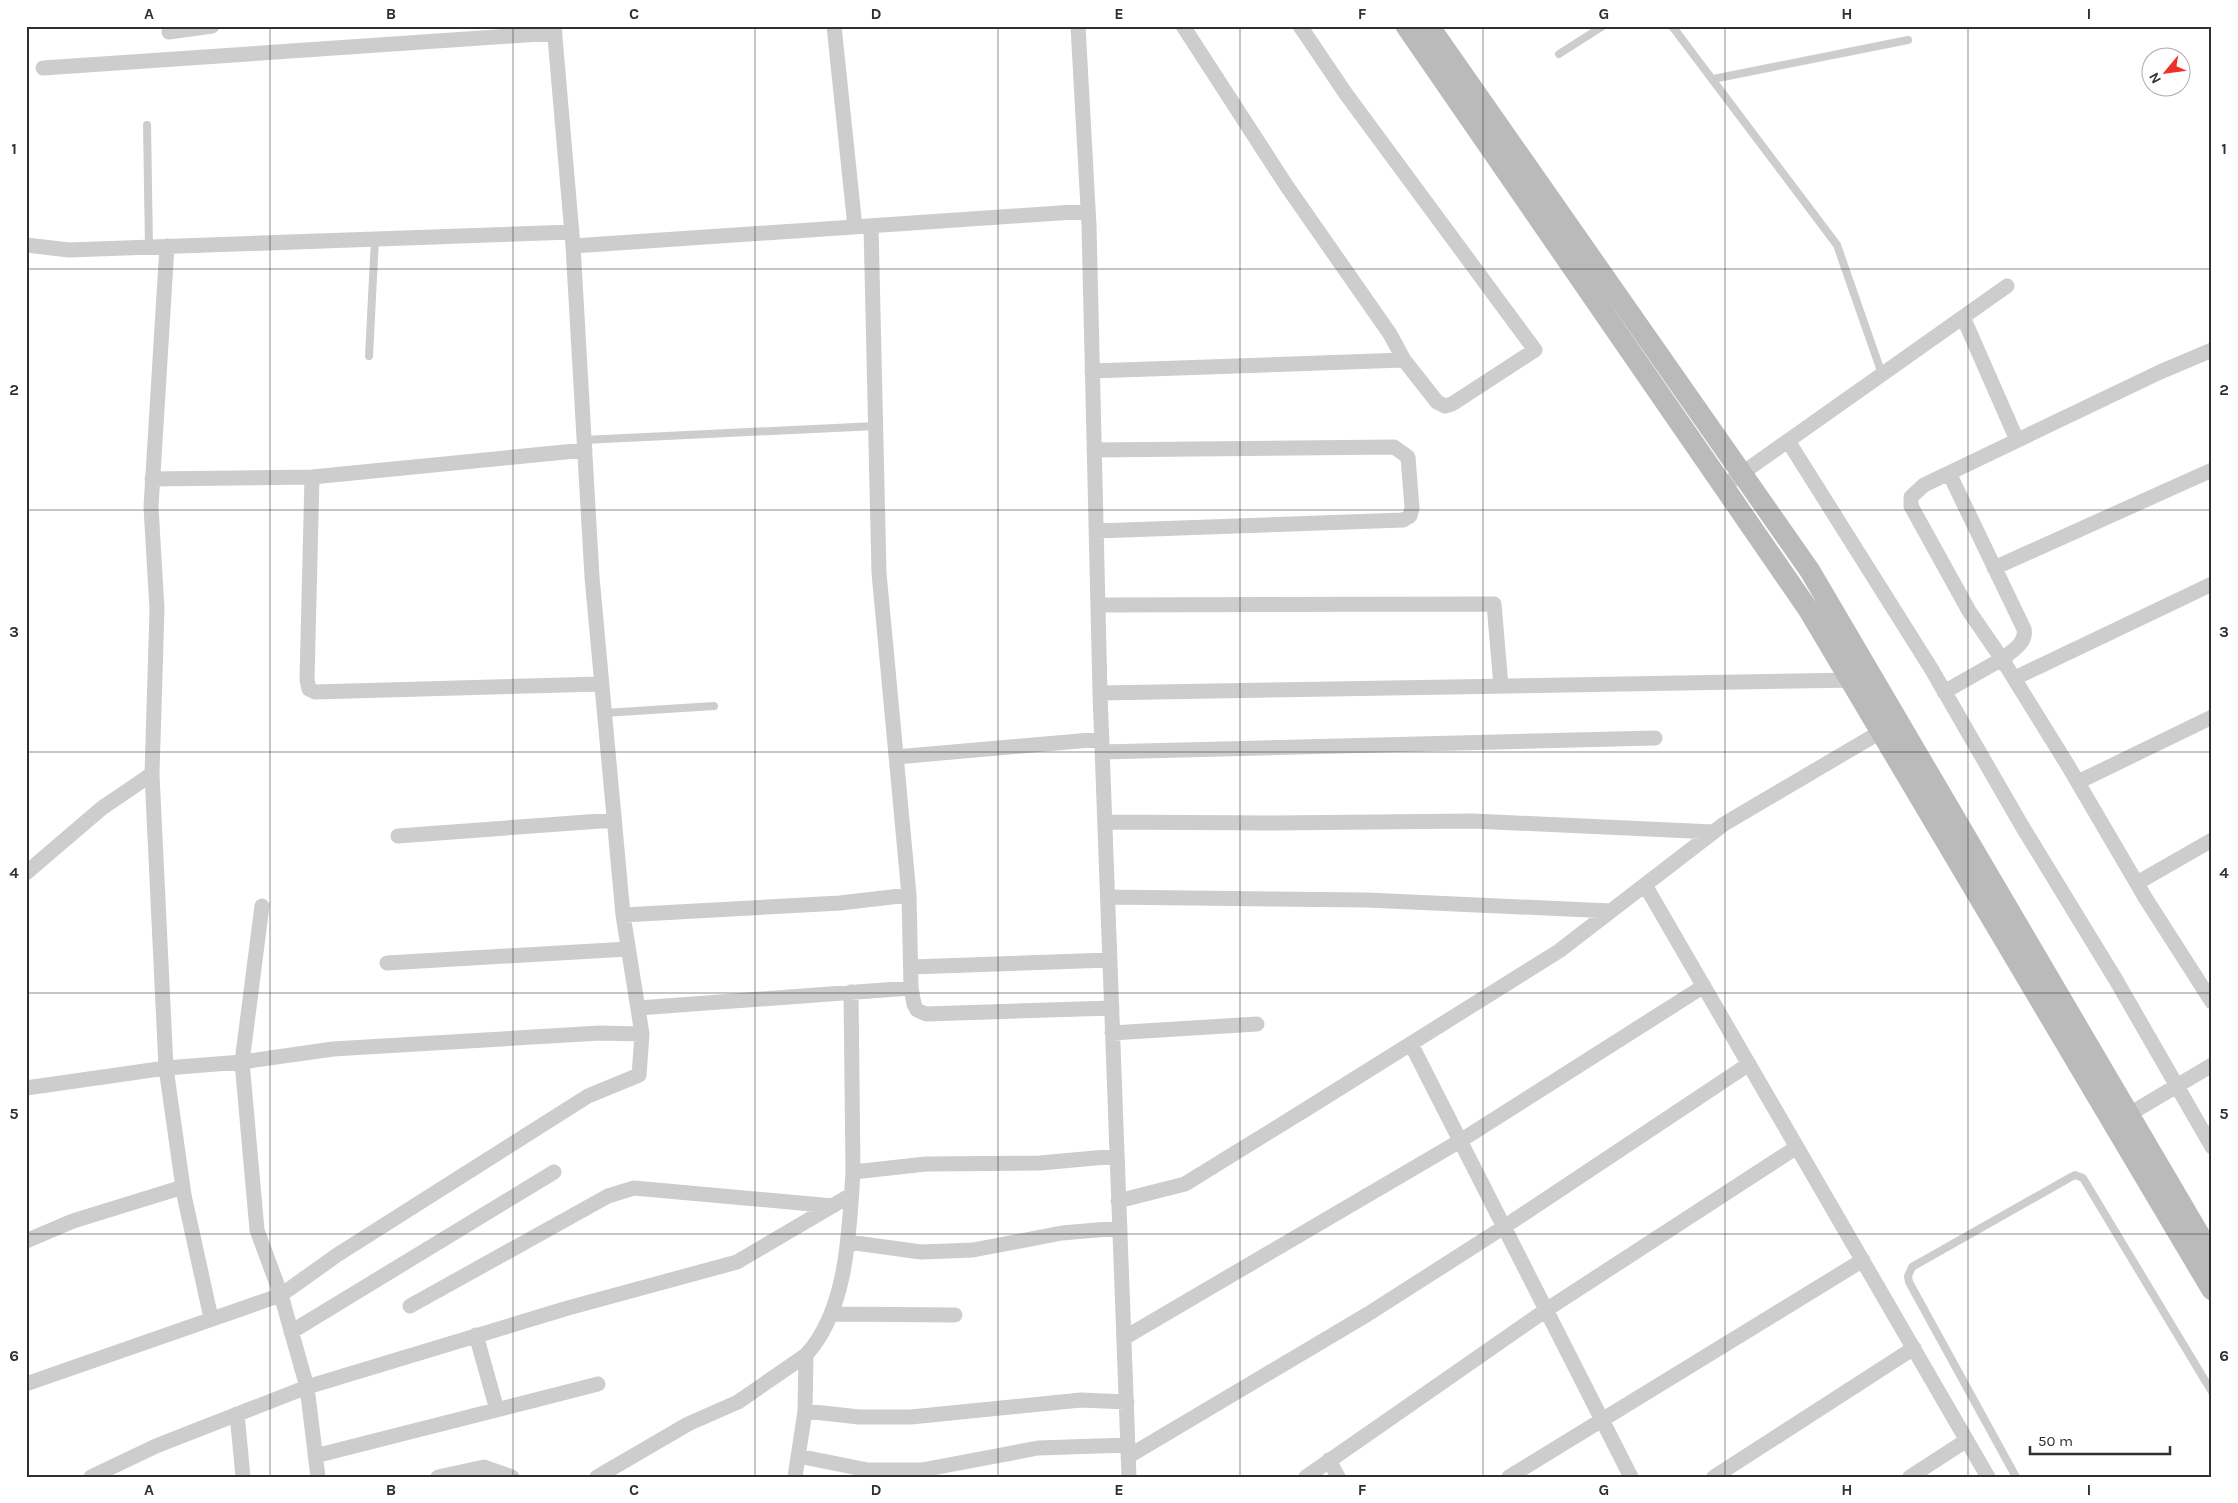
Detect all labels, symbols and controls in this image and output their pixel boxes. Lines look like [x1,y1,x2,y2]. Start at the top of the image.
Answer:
text: A [144,4,154,23]
text: B [386,4,396,23]
text: C [629,4,639,23]
text: D [871,4,882,23]
text: E [1114,4,1124,23]
text: F [1358,4,1367,23]
text: G [1599,4,1609,23]
text: H [1841,4,1853,23]
text: I [2087,4,2091,23]
north arrow [2140,48,2190,98]
text: N [2145,70,2165,87]
text: 1 [11,139,17,158]
text: 1 [2221,139,2227,158]
text: 2 [9,380,19,399]
text: 2 [2219,380,2229,399]
text: 3 [9,622,19,641]
text: 3 [2219,622,2229,641]
text: 4 [9,863,19,882]
text: 4 [2219,863,2229,882]
text: 5 [9,1104,19,1123]
text: 5 [2219,1104,2229,1123]
text: 6 [9,1346,19,1365]
text: 6 [2219,1346,2229,1365]
scale bar [2030,1423,2170,1455]
text: 50 m [2038,1432,2073,1450]
text: A [144,1480,154,1499]
text: B [386,1480,396,1499]
text: C [629,1480,639,1499]
text: D [871,1480,882,1499]
text: E [1114,1480,1124,1499]
text: F [1358,1480,1367,1499]
text: G [1599,1480,1609,1499]
text: H [1841,1480,1853,1499]
text: I [2087,1480,2091,1499]

